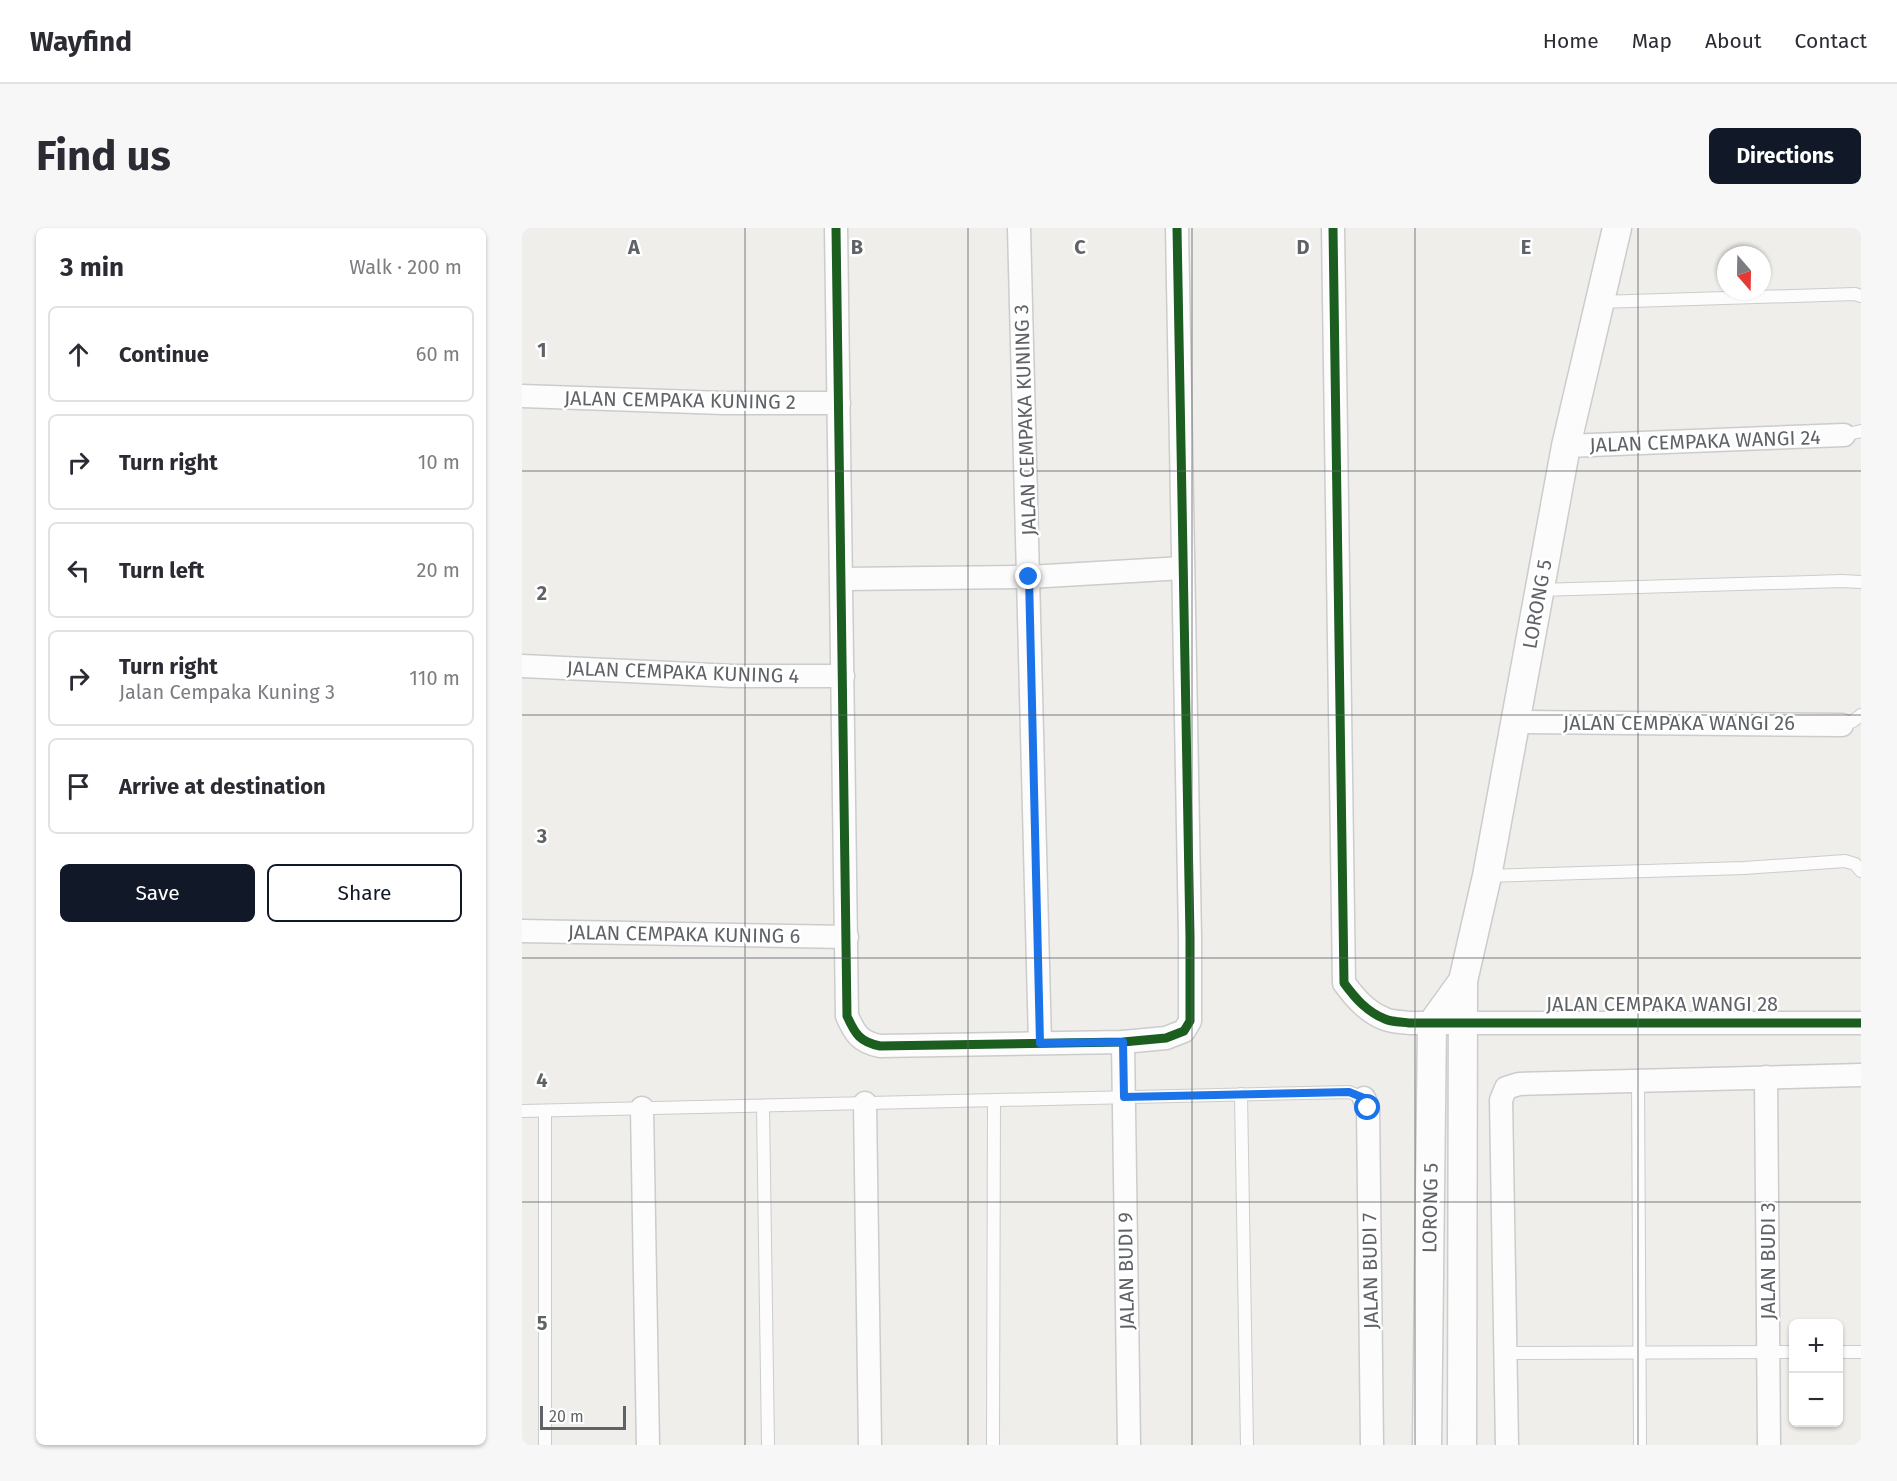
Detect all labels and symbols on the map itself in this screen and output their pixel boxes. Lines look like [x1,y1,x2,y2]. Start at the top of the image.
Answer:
text: A [627,235,641,259]
text: B [851,235,863,259]
text: C [1074,235,1086,259]
text: D [1296,235,1310,259]
text: E [1521,235,1531,259]
north arrow [1717,246,1771,300]
street label: JALAN CEMPAKA KUNING 3 [1009,304,1041,536]
text: 1 [537,338,547,362]
street label: JALAN CEMPAKA KUNING 2 [564,386,796,414]
street label: JALAN CEMPAKA WANGI 24 [1589,425,1821,457]
street label: LORONG 5 [1517,557,1557,651]
route end [1015,563,1041,589]
text: 2 [537,581,547,605]
street label: JALAN CEMPAKA KUNING 4 [566,656,800,688]
street label: JALAN CEMPAKA WANGI 26 [1563,711,1795,735]
text: 3 [536,824,547,848]
street label: JALAN CEMPAKA KUNING 6 [568,920,800,948]
street label: JALAN CEMPAKA WANGI 28 [1546,992,1778,1016]
text: 4 [536,1068,548,1092]
route start [1354,1094,1380,1120]
street label: LORONG 5 [1417,1163,1443,1253]
street label: JALAN BUDI 3 [1756,1202,1780,1320]
street label: JALAN BUDI 9 [1113,1212,1139,1330]
street label: JALAN BUDI 7 [1357,1213,1383,1329]
text: 5 [537,1311,548,1335]
scale bar [540,1403,626,1430]

